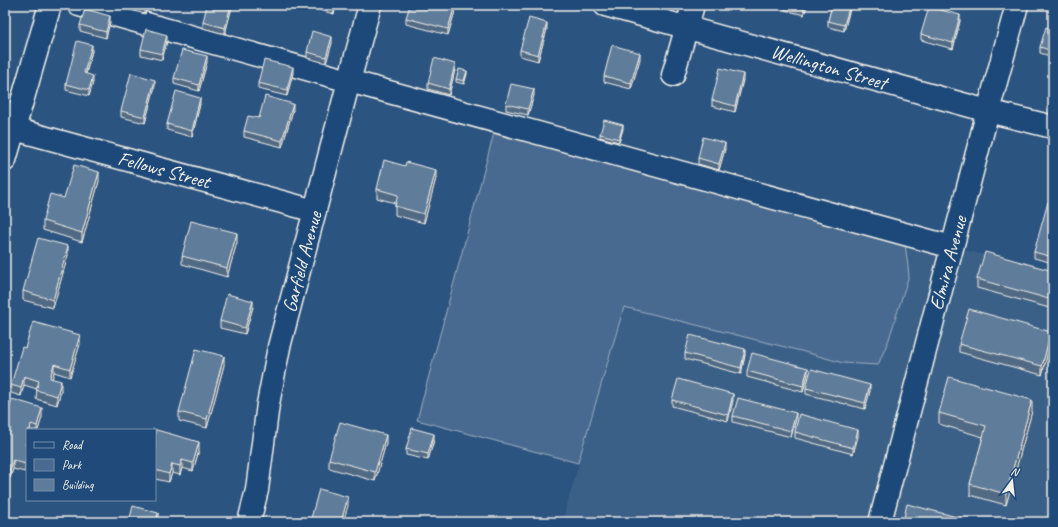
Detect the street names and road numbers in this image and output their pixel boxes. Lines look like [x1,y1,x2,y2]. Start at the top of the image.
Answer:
street label: Wellington Street [768,39,893,96]
street label: Fellows Street [115,146,215,195]
street label: Garfield Avenue [277,207,328,315]
street label: Elmira Avenue [924,212,973,313]

